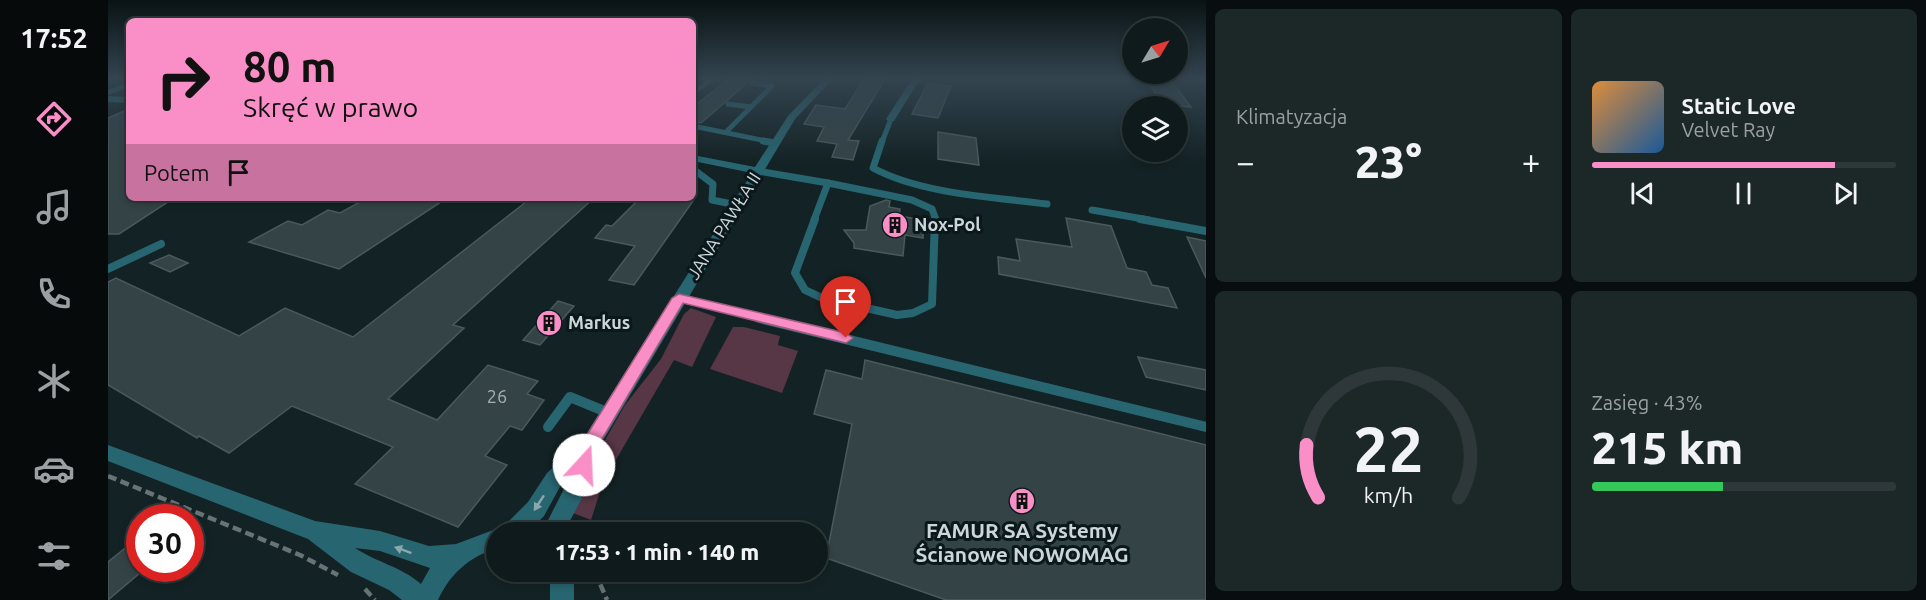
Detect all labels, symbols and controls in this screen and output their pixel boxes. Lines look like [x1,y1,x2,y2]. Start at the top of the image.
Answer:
north arrow [1122,18,1188,84]
map controls [1122,18,1188,162]
text: 17:52 [20,23,88,53]
icon: right [144,42,222,120]
text: 80 m [243,43,337,90]
text: Skręć w prawo [243,92,418,122]
text: Static Love [1682,93,1796,118]
button: layers [1122,96,1188,162]
icon: directions [33,98,75,140]
text: Klimatyzacja [1236,105,1347,128]
text: Velvet Ray [1682,118,1775,141]
text: 23° [1355,136,1422,187]
text: − [1236,143,1255,180]
text: + [1522,143,1540,180]
icon: arrive [222,156,255,189]
text: Potem [144,160,210,185]
street label: JANA PAWŁA II [682,168,764,283]
icon: previous [1626,177,1659,210]
icon: pause [1727,177,1760,210]
icon: next [1829,177,1862,210]
icon: music [33,186,75,228]
building icon: Nox-Pol [880,210,910,240]
place label: Nox-Pol [914,214,981,234]
icon: phone [33,273,75,315]
pin [820,276,871,338]
icon: arrive [829,285,862,318]
building icon: Markus [534,308,564,338]
place label: Markus [568,312,630,332]
icon: climate [33,360,75,402]
house number: 26 [487,386,507,406]
text: Zasięg · 43% [1592,391,1703,414]
text: 22 [1353,414,1423,484]
text: 215 km [1592,422,1743,473]
position arrow [552,433,616,497]
icon: car [33,448,75,490]
text: km/h [1363,483,1413,507]
building icon: FAMUR SA Systemy Ścianowe NOWOMAG [1007,486,1037,516]
one-way arrow [534,495,545,511]
speed limit sign: 30 [126,504,204,582]
place label: FAMUR SA Systemy Ścianowe NOWOMAG [915,518,1129,566]
icon: filters [33,535,75,577]
text: 17:53 · 1 min · 140 m [555,539,759,564]
one-way arrow [394,544,412,554]

